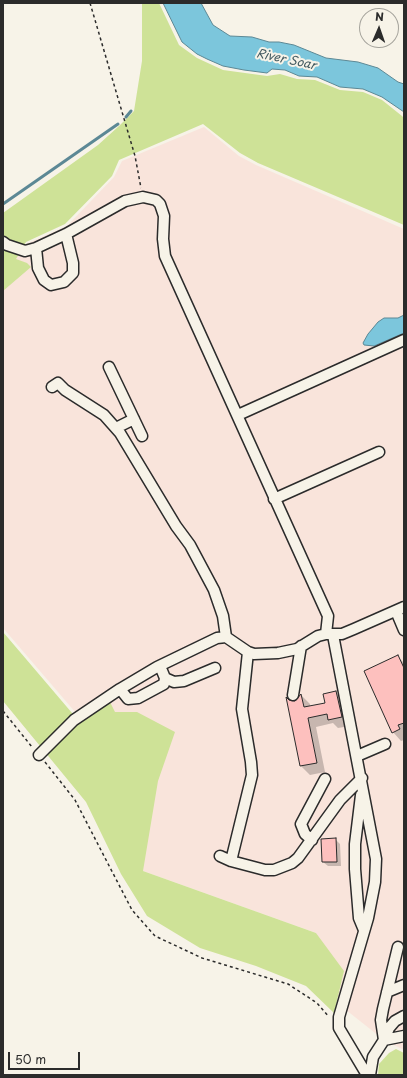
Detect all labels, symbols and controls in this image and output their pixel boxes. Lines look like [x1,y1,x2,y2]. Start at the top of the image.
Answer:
north arrow [359,8,399,48]
text: N [375,8,384,25]
water label: River Soar [255,47,317,73]
scale bar [10,1044,82,1070]
text: 50 m [15,1050,46,1068]

